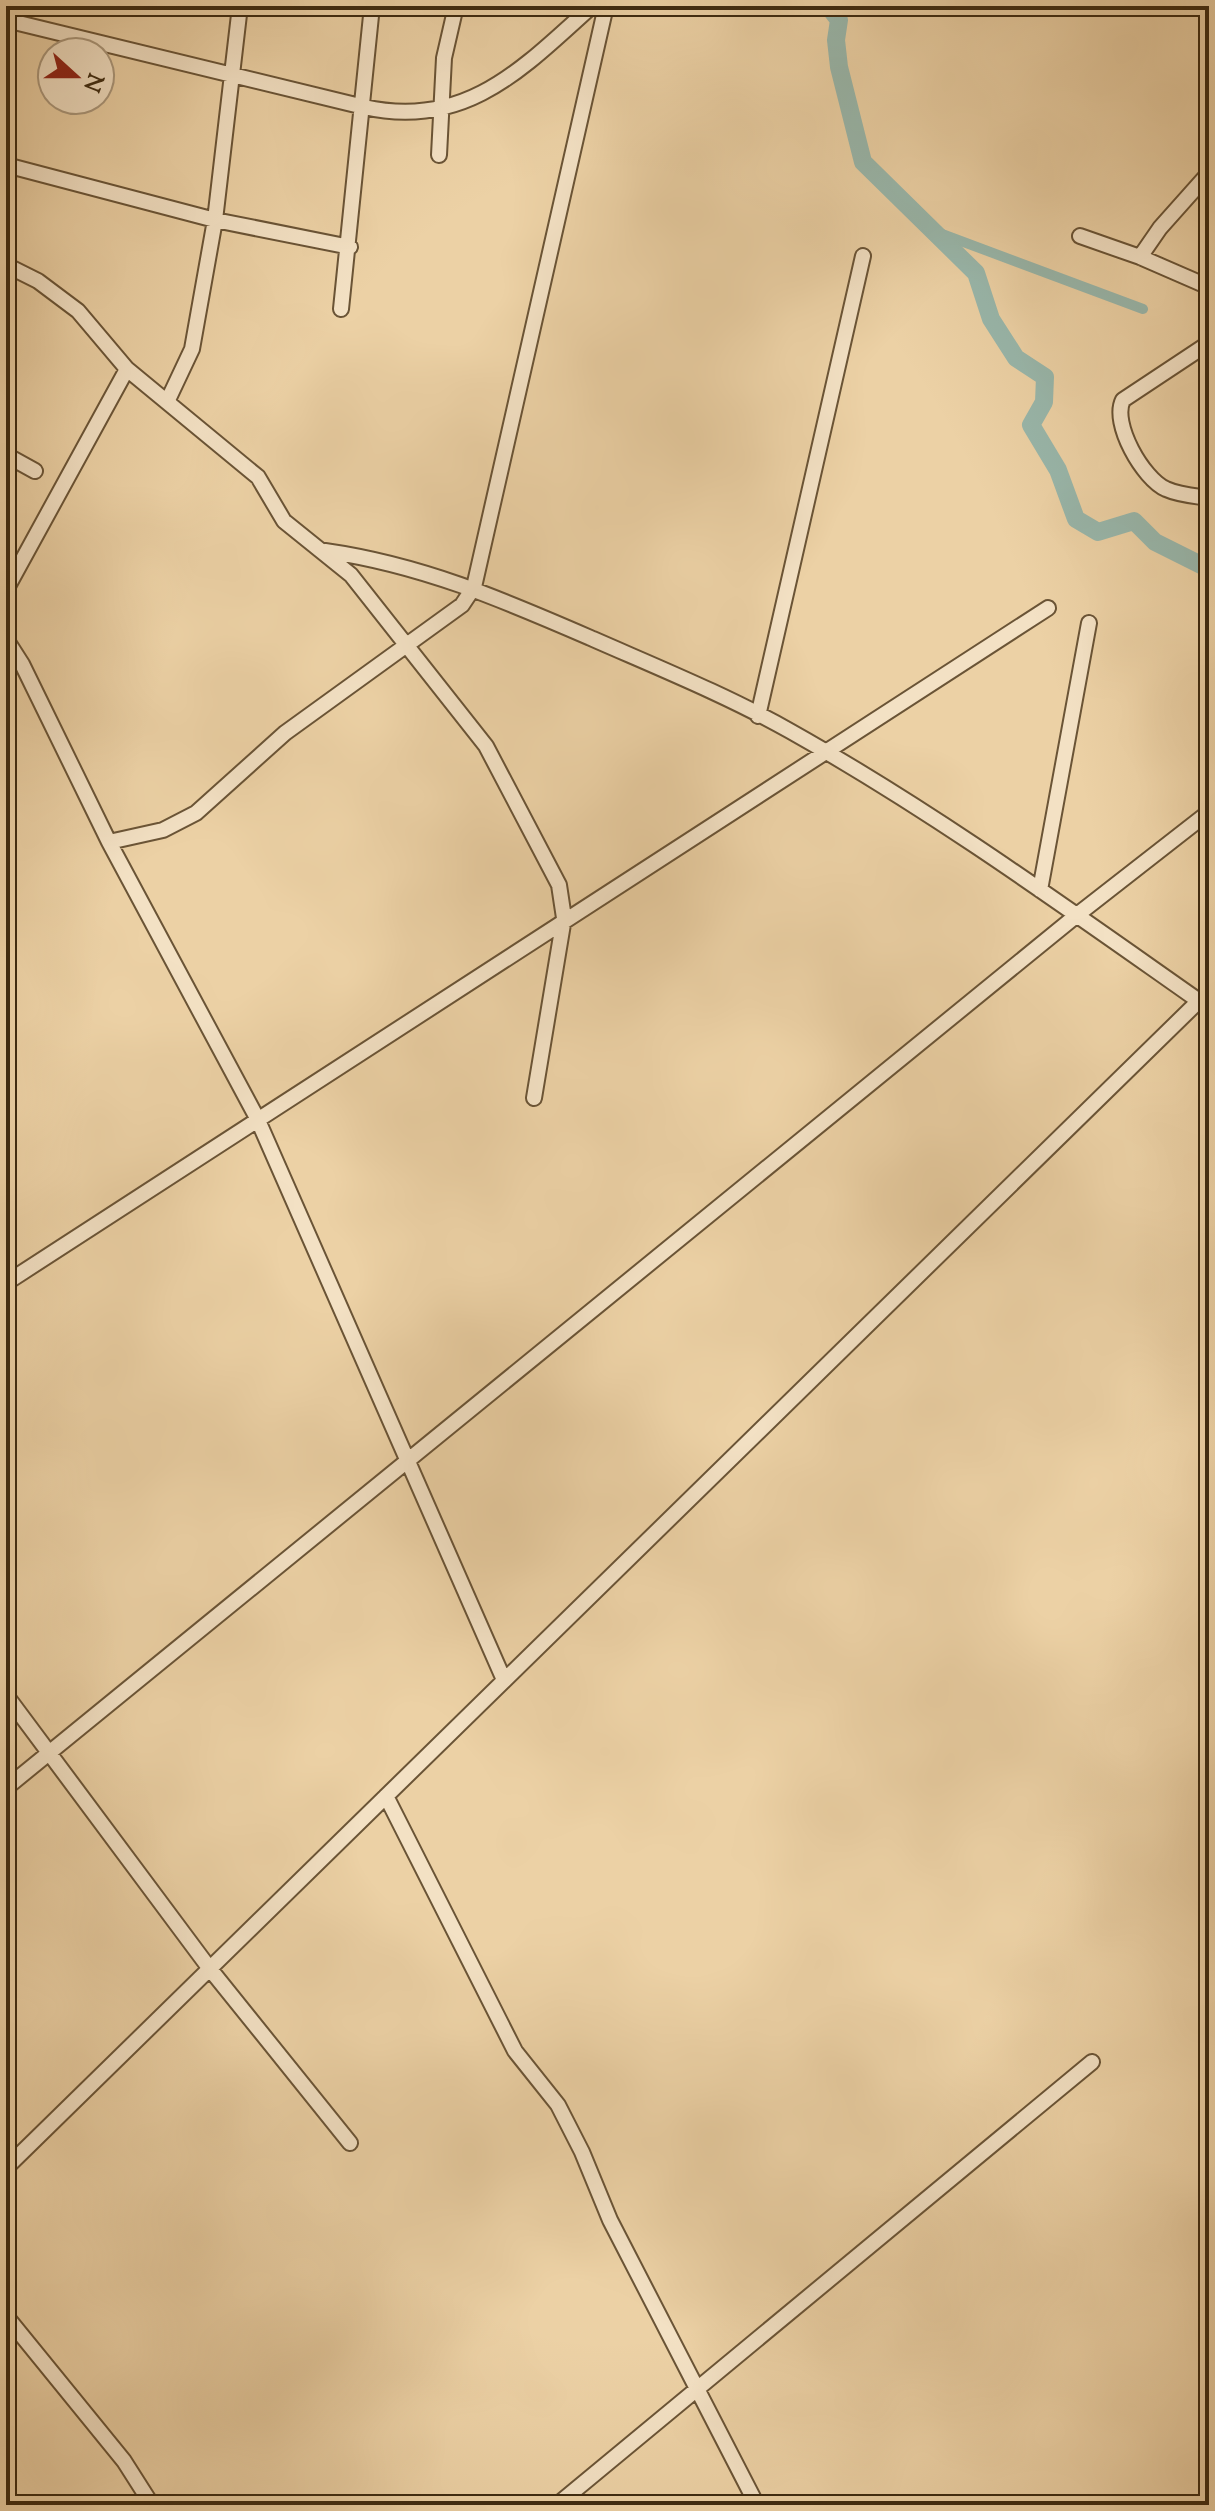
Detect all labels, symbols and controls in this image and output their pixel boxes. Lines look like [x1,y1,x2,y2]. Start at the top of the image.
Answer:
north arrow [36,36,116,116]
text: N [74,68,110,96]

